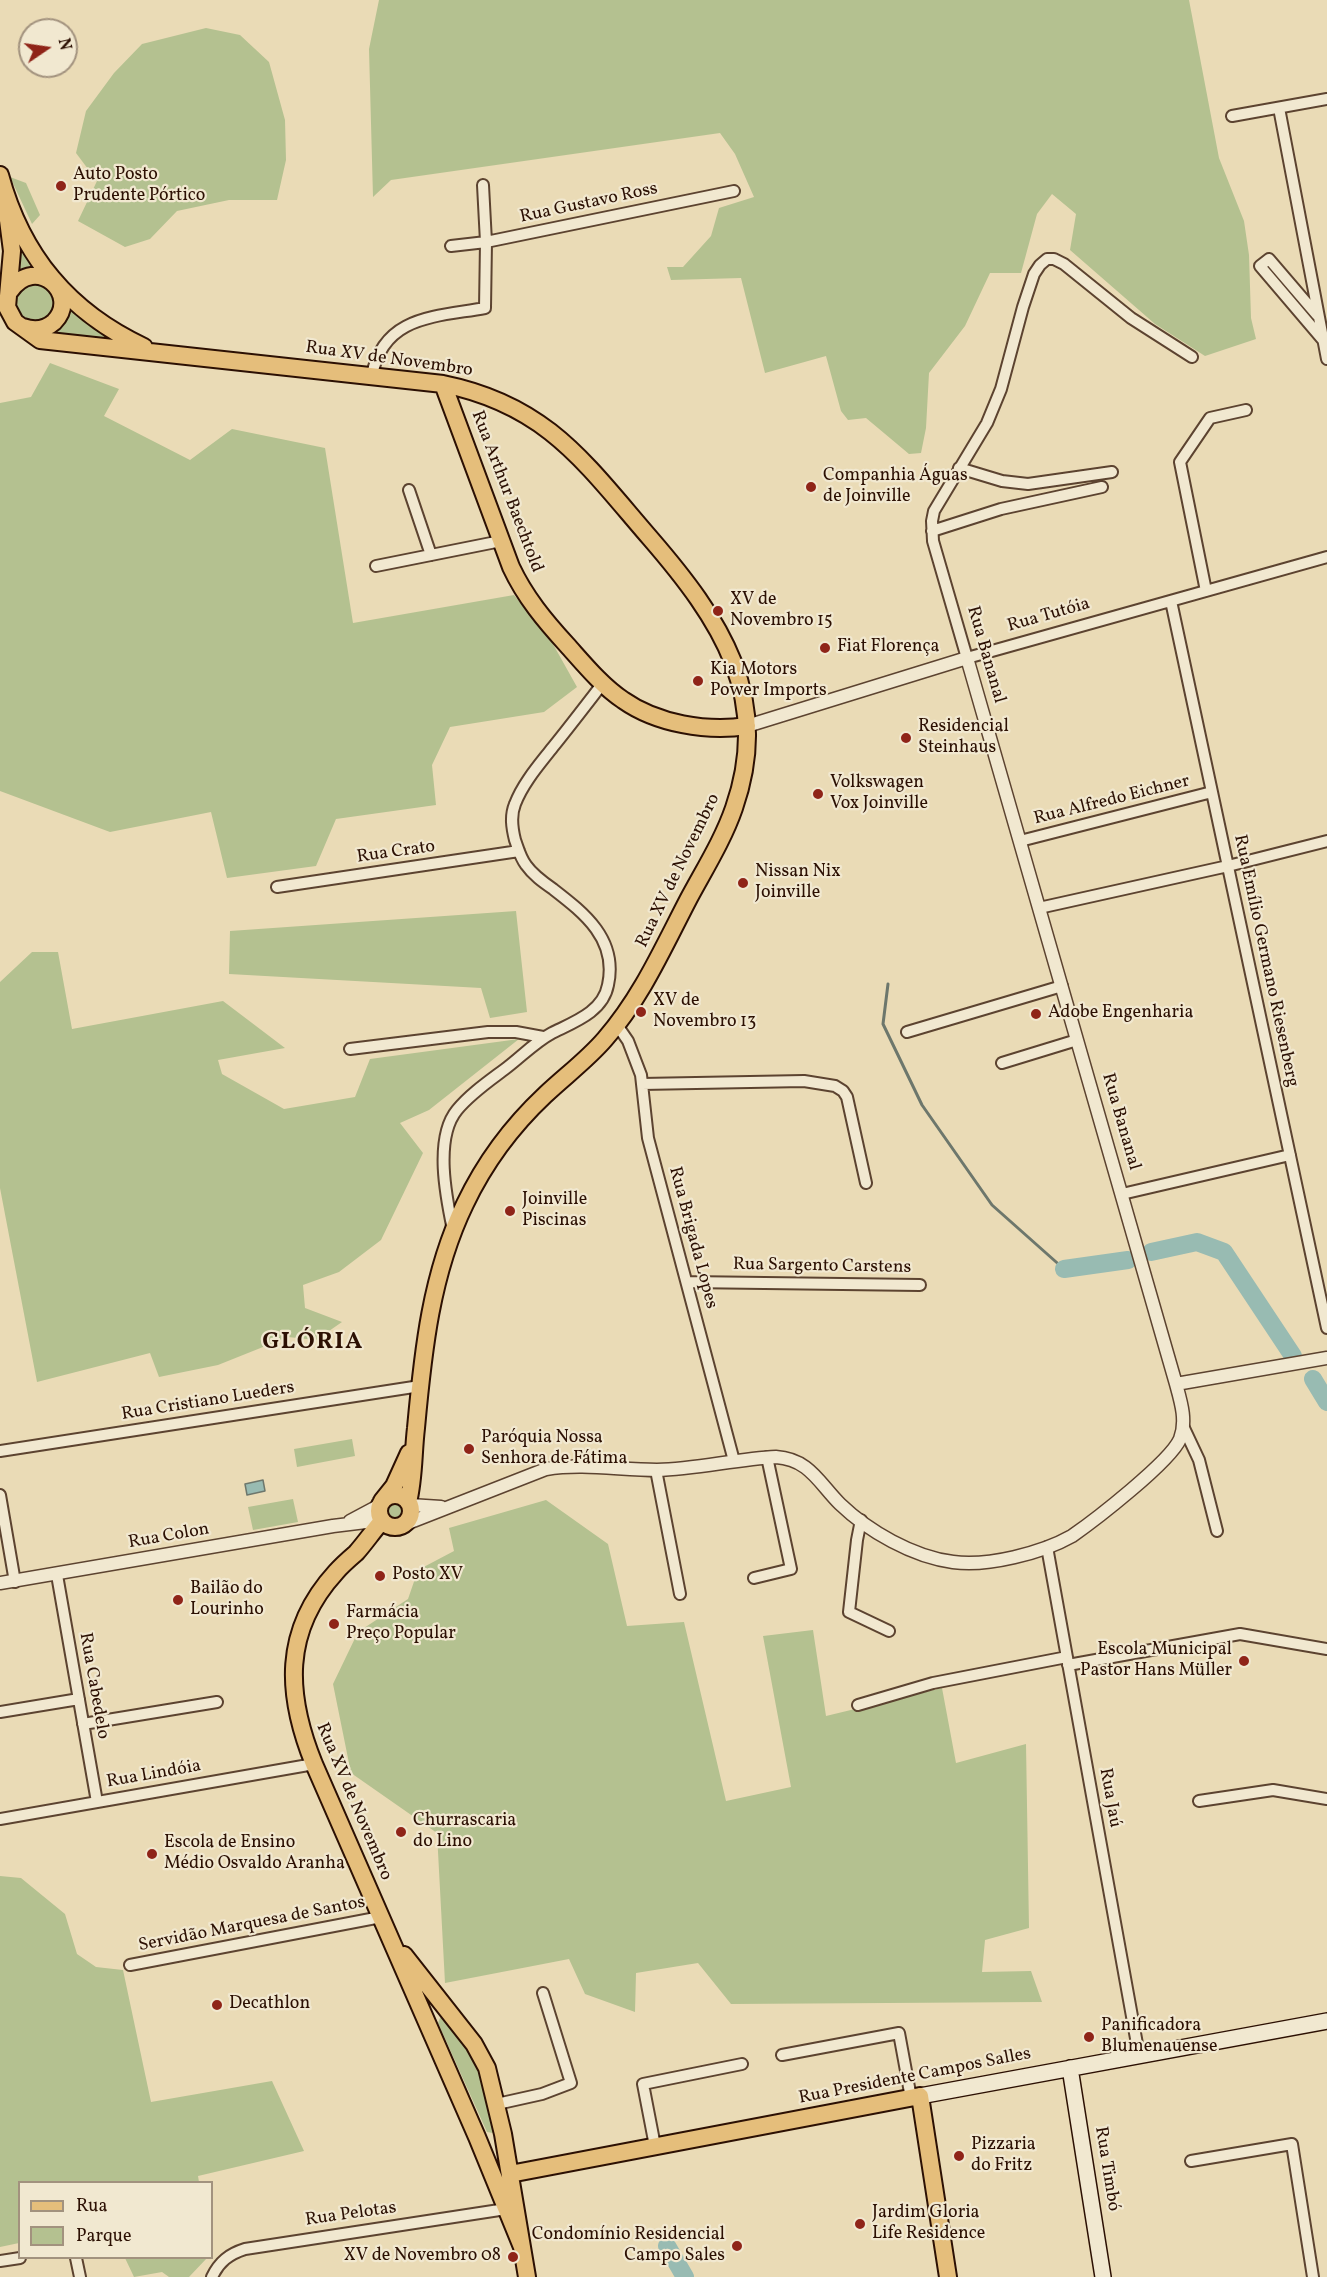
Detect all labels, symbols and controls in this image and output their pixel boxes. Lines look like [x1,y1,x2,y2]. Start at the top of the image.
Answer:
north arrow [18,18,78,78]
text: N [52,36,76,53]
place label: Auto Posto Prudente Pórtico [73,165,205,207]
marker: Auto Posto Prudente Pórtico [54,179,68,193]
street label: Rua Gustavo Ross [518,179,660,229]
street label: Rua XV de Novembro [304,338,474,382]
street label: Rua Arthur Baechtold [465,408,547,576]
place label: Companhia Águas de Joinville [823,466,968,508]
marker: Companhia Águas de Joinville [804,480,818,494]
place label: XV de Novembro 15 [730,590,833,632]
street label: Rua Tutóia [1005,594,1093,638]
marker: XV de Novembro 15 [711,604,725,618]
street label: Rua Bananal [961,604,1009,706]
place label: Fiat Florença [837,637,939,659]
marker: Fiat Florença [818,641,832,655]
place label: Kia Motors Power Imports [710,660,827,702]
marker: Kia Motors Power Imports [691,674,705,688]
place label: Residencial Steinhaus [918,717,1009,760]
marker: Residencial Steinhaus [899,731,913,745]
street label: Rua Alfredo Eichner [1032,771,1192,831]
place label: Volkswagen Vox Joinville [830,773,928,816]
marker: Volkswagen Vox Joinville [811,787,825,801]
street label: Rua XV de Novembro [632,790,726,952]
street label: Rua Emílio Germano Riesenberg [1228,833,1302,1089]
street label: Rua Crato [356,837,436,869]
place label: Nissan Nix Joinville [755,862,841,904]
marker: Nissan Nix Joinville [736,876,750,890]
place label: XV de Novembro 13 [653,991,756,1034]
place label: Adobe Engenharia [1048,1003,1193,1025]
marker: XV de Novembro 13 [634,1005,648,1019]
marker: Adobe Engenharia [1029,1007,1043,1021]
street label: Rua Bananal [1096,1071,1144,1173]
street label: Rua Brigada Lopes [663,1165,721,1311]
place label: Joinville Piscinas [522,1190,587,1232]
marker: Joinville Piscinas [503,1204,517,1218]
street label: Rua Sargento Carstens [733,1255,911,1279]
district label: GLÓRIA [262,1330,364,1358]
street label: Rua Cristiano Lueders [120,1378,296,1426]
place label: Paróquia Nossa Senhora de Fátima [481,1428,627,1470]
marker: Paróquia Nossa Senhora de Fátima [462,1442,476,1456]
street label: Rua Colon [127,1519,211,1555]
place label: Posto XV [392,1565,463,1587]
marker: Posto XV [373,1569,387,1583]
place label: Bailão do Lourinho [190,1579,264,1622]
marker: Bailão do Lourinho [171,1593,185,1607]
place label: Farmácia Preço Popular [346,1603,456,1646]
marker: Farmácia Preço Popular [327,1617,341,1631]
street label: Rua Cabedelo [73,1631,113,1741]
place label: Escola Municipal Pastor Hans Müller [1080,1640,1232,1682]
marker: Escola Municipal Pastor Hans Müller [1237,1654,1251,1668]
street label: Rua XV de Novembro [310,1720,396,1884]
street label: Rua Lindóia [105,1756,203,1794]
street label: Rua Jaú [1093,1767,1125,1829]
place label: Churrascaria do Lino [413,1811,516,1854]
marker: Churrascaria do Lino [394,1825,408,1839]
place label: Escola de Ensino Médio Osvaldo Aranha [164,1833,345,1876]
marker: Escola de Ensino Médio Osvaldo Aranha [145,1847,159,1861]
street label: Servidão Marquesa de Santos [137,1892,367,1958]
place label: Decathlon [229,1994,310,2016]
marker: Decathlon [210,1998,224,2012]
place label: Panificadora Blumenauense [1101,2016,1218,2058]
marker: Panificadora Blumenauense [1082,2030,1096,2044]
street label: Rua Presidente Campos Salles [797,2044,1033,2110]
street label: Rua Timbó [1089,2125,1123,2213]
place label: Pizzaria do Fritz [971,2135,1036,2178]
marker: Pizzaria do Fritz [952,2149,966,2163]
legend [18,2181,213,2259]
text: Rua [76,2194,107,2219]
street label: Rua Pelotas [304,2198,398,2232]
place label: Jardim Gloria Life Residence [872,2203,985,2246]
marker: Jardim Gloria Life Residence [853,2217,867,2231]
text: Parque [76,2224,131,2249]
place label: Condomínio Residencial Campo Sales [532,2225,725,2268]
marker: Condomínio Residencial Campo Sales [730,2239,744,2253]
place label: XV de Novembro 08 [344,2246,501,2268]
marker: XV de Novembro 08 [506,2250,520,2264]

